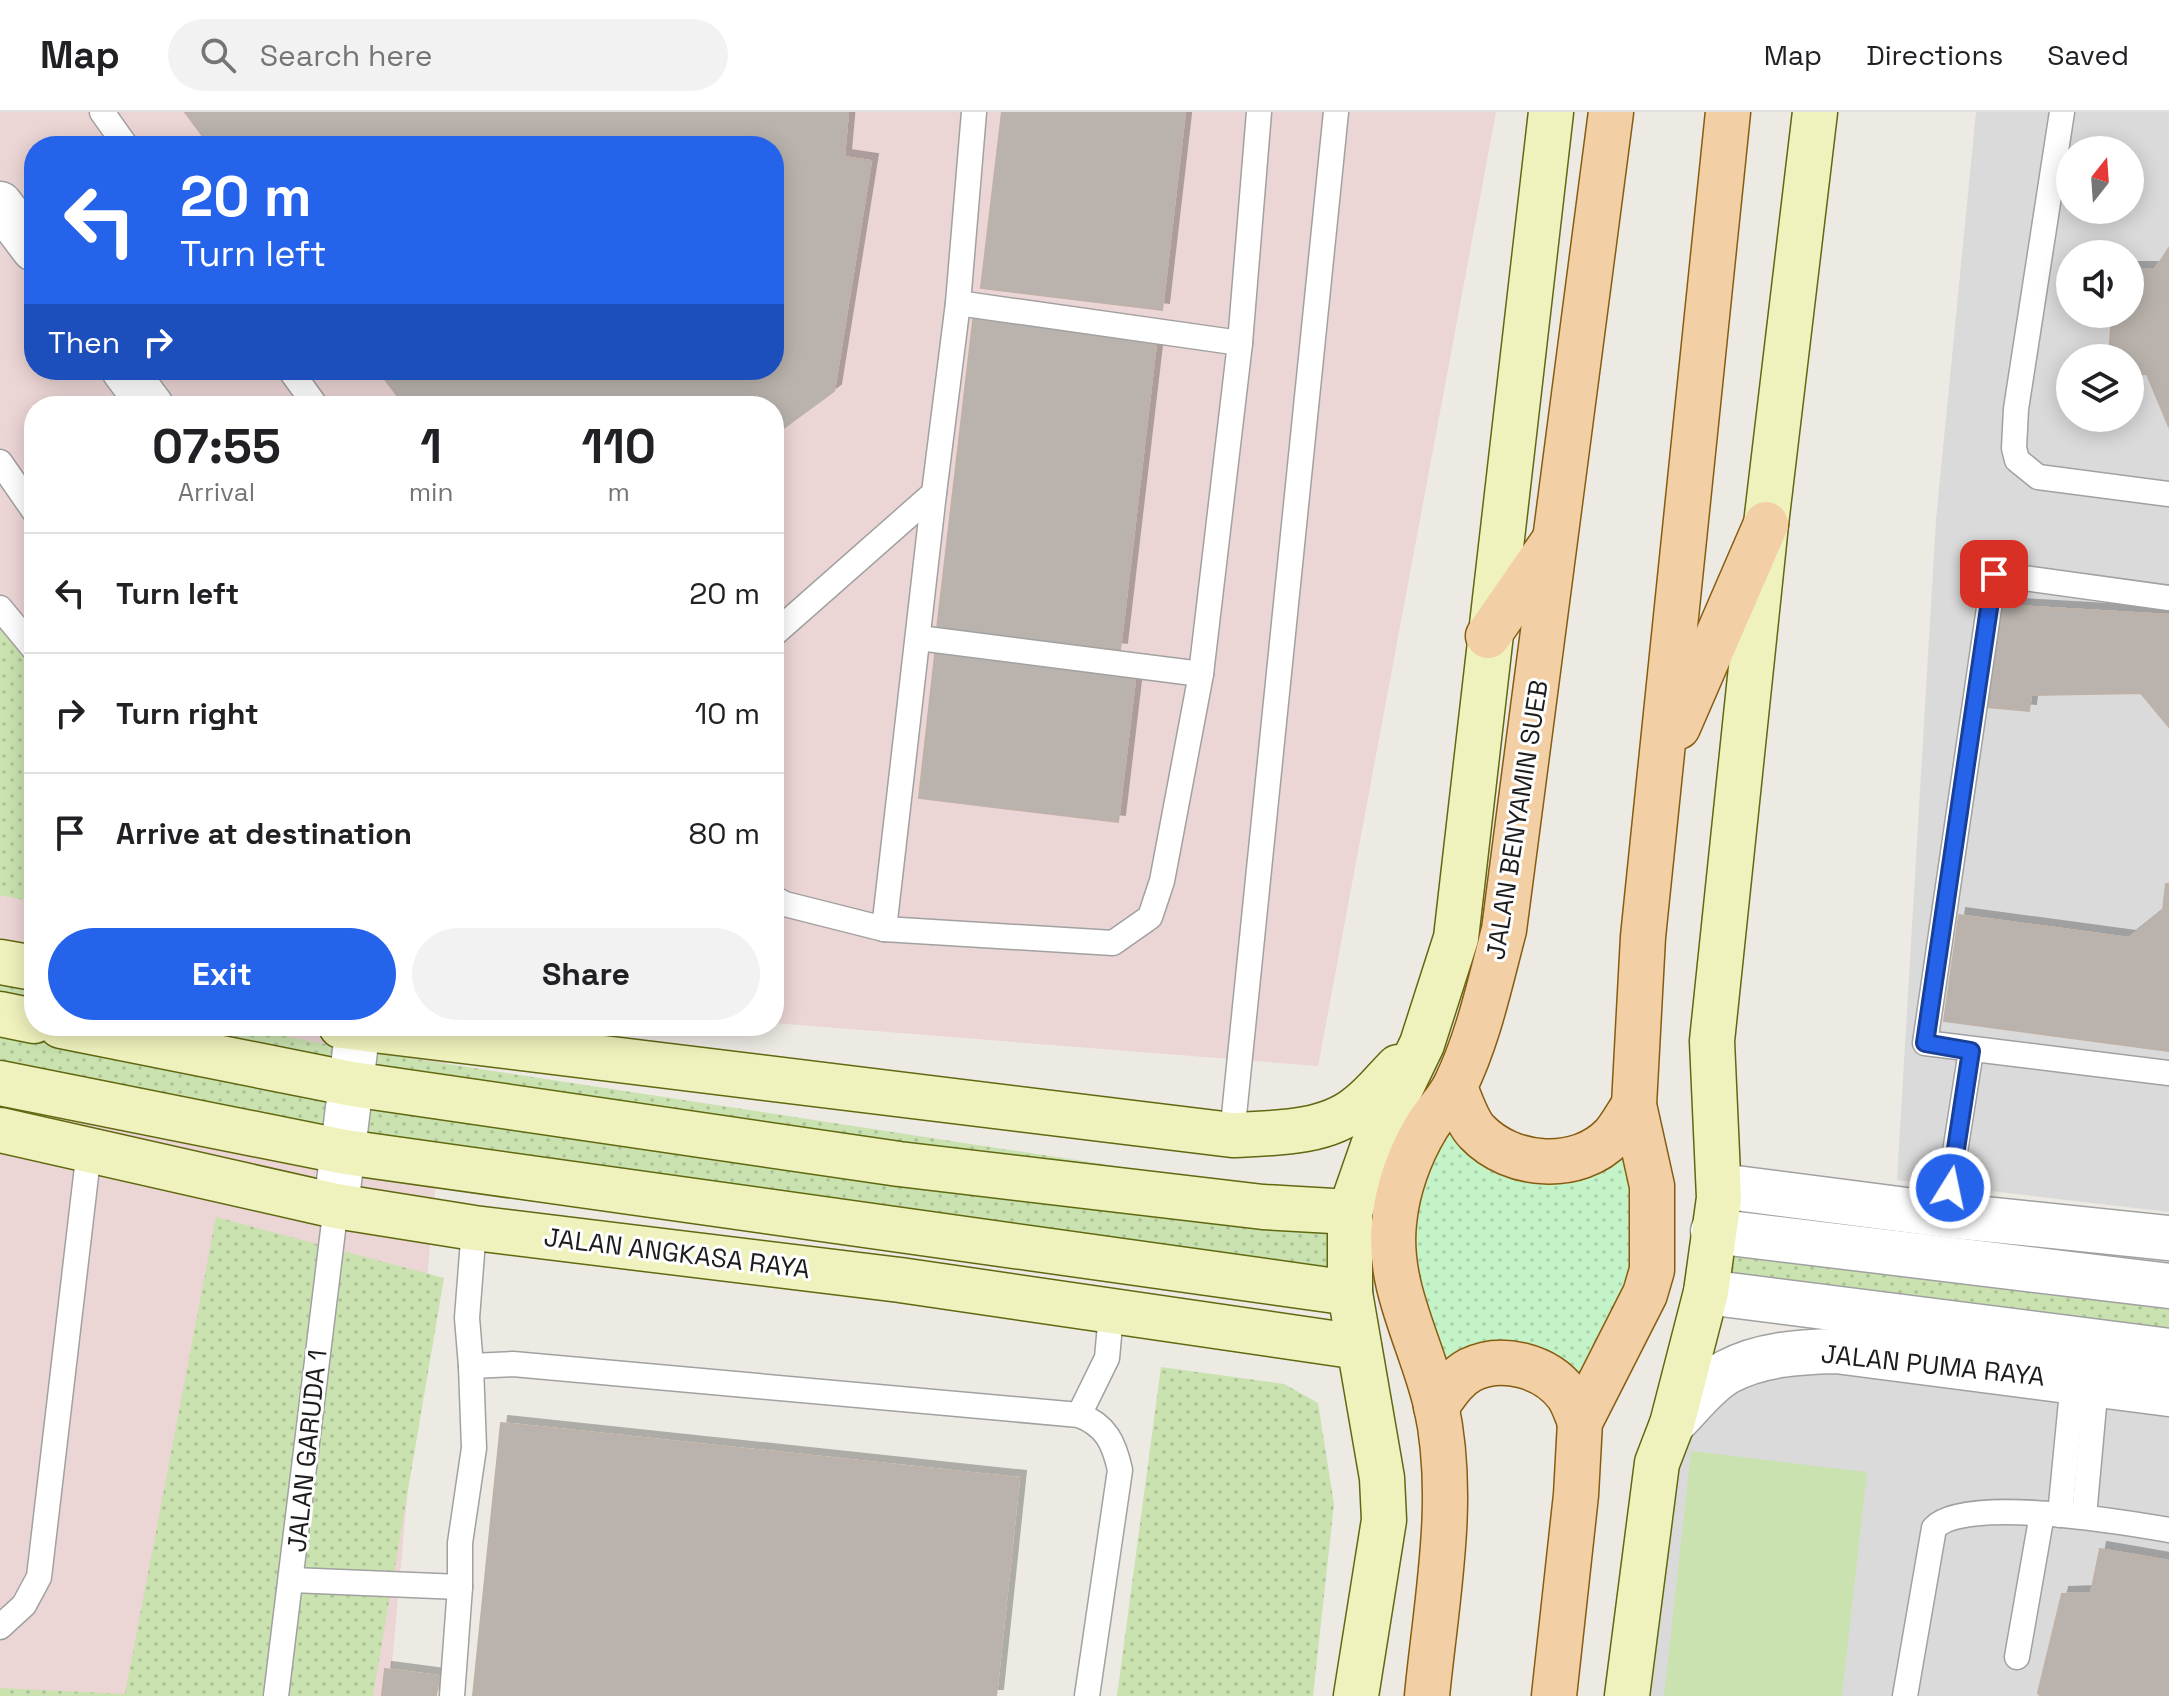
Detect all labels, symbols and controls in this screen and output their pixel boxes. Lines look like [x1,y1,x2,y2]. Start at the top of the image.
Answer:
search box [168,19,728,91]
text: Map [40,31,120,79]
icon: search [196,33,240,77]
text: Search here [260,36,433,75]
text: Map [1764,37,1822,73]
text: Directions [1866,37,2003,73]
text: Saved [2047,37,2129,73]
north arrow [2056,136,2144,224]
map controls [2056,136,2144,432]
text: 20 m [180,161,312,232]
icon: left [48,168,152,272]
text: Turn left [180,231,327,277]
button: sound [2056,240,2144,328]
icon: right [136,320,180,364]
text: Then [48,323,120,362]
button: layers [2056,344,2144,432]
text: 07:55 [152,416,281,477]
text: 1 [420,416,442,477]
text: 110 [581,416,656,477]
text: Arrival [178,475,255,509]
text: min [409,475,453,509]
text: m [608,475,630,509]
pin [1960,540,2028,608]
icon: arrive [1972,552,2016,596]
icon: left [48,571,92,615]
text: Turn left [116,574,239,613]
text: 20 m [689,574,760,613]
street label: JALAN BENYAMIN SUEB [1478,678,1556,962]
icon: right [48,691,92,735]
text: Turn right [116,694,259,733]
text: 10 m [695,694,760,733]
icon: arrive [48,811,92,855]
text: Arrive at destination [116,814,412,853]
text: 80 m [689,814,760,853]
button: Exit [48,928,396,1020]
button: Share [412,928,760,1020]
position arrow [1908,1146,1992,1230]
street label: JALAN ANGKASA RAYA [542,1220,812,1286]
street label: JALAN PUMA RAYA [1819,1336,2047,1394]
street label: JALAN GARUDA 1 [279,1348,335,1554]

